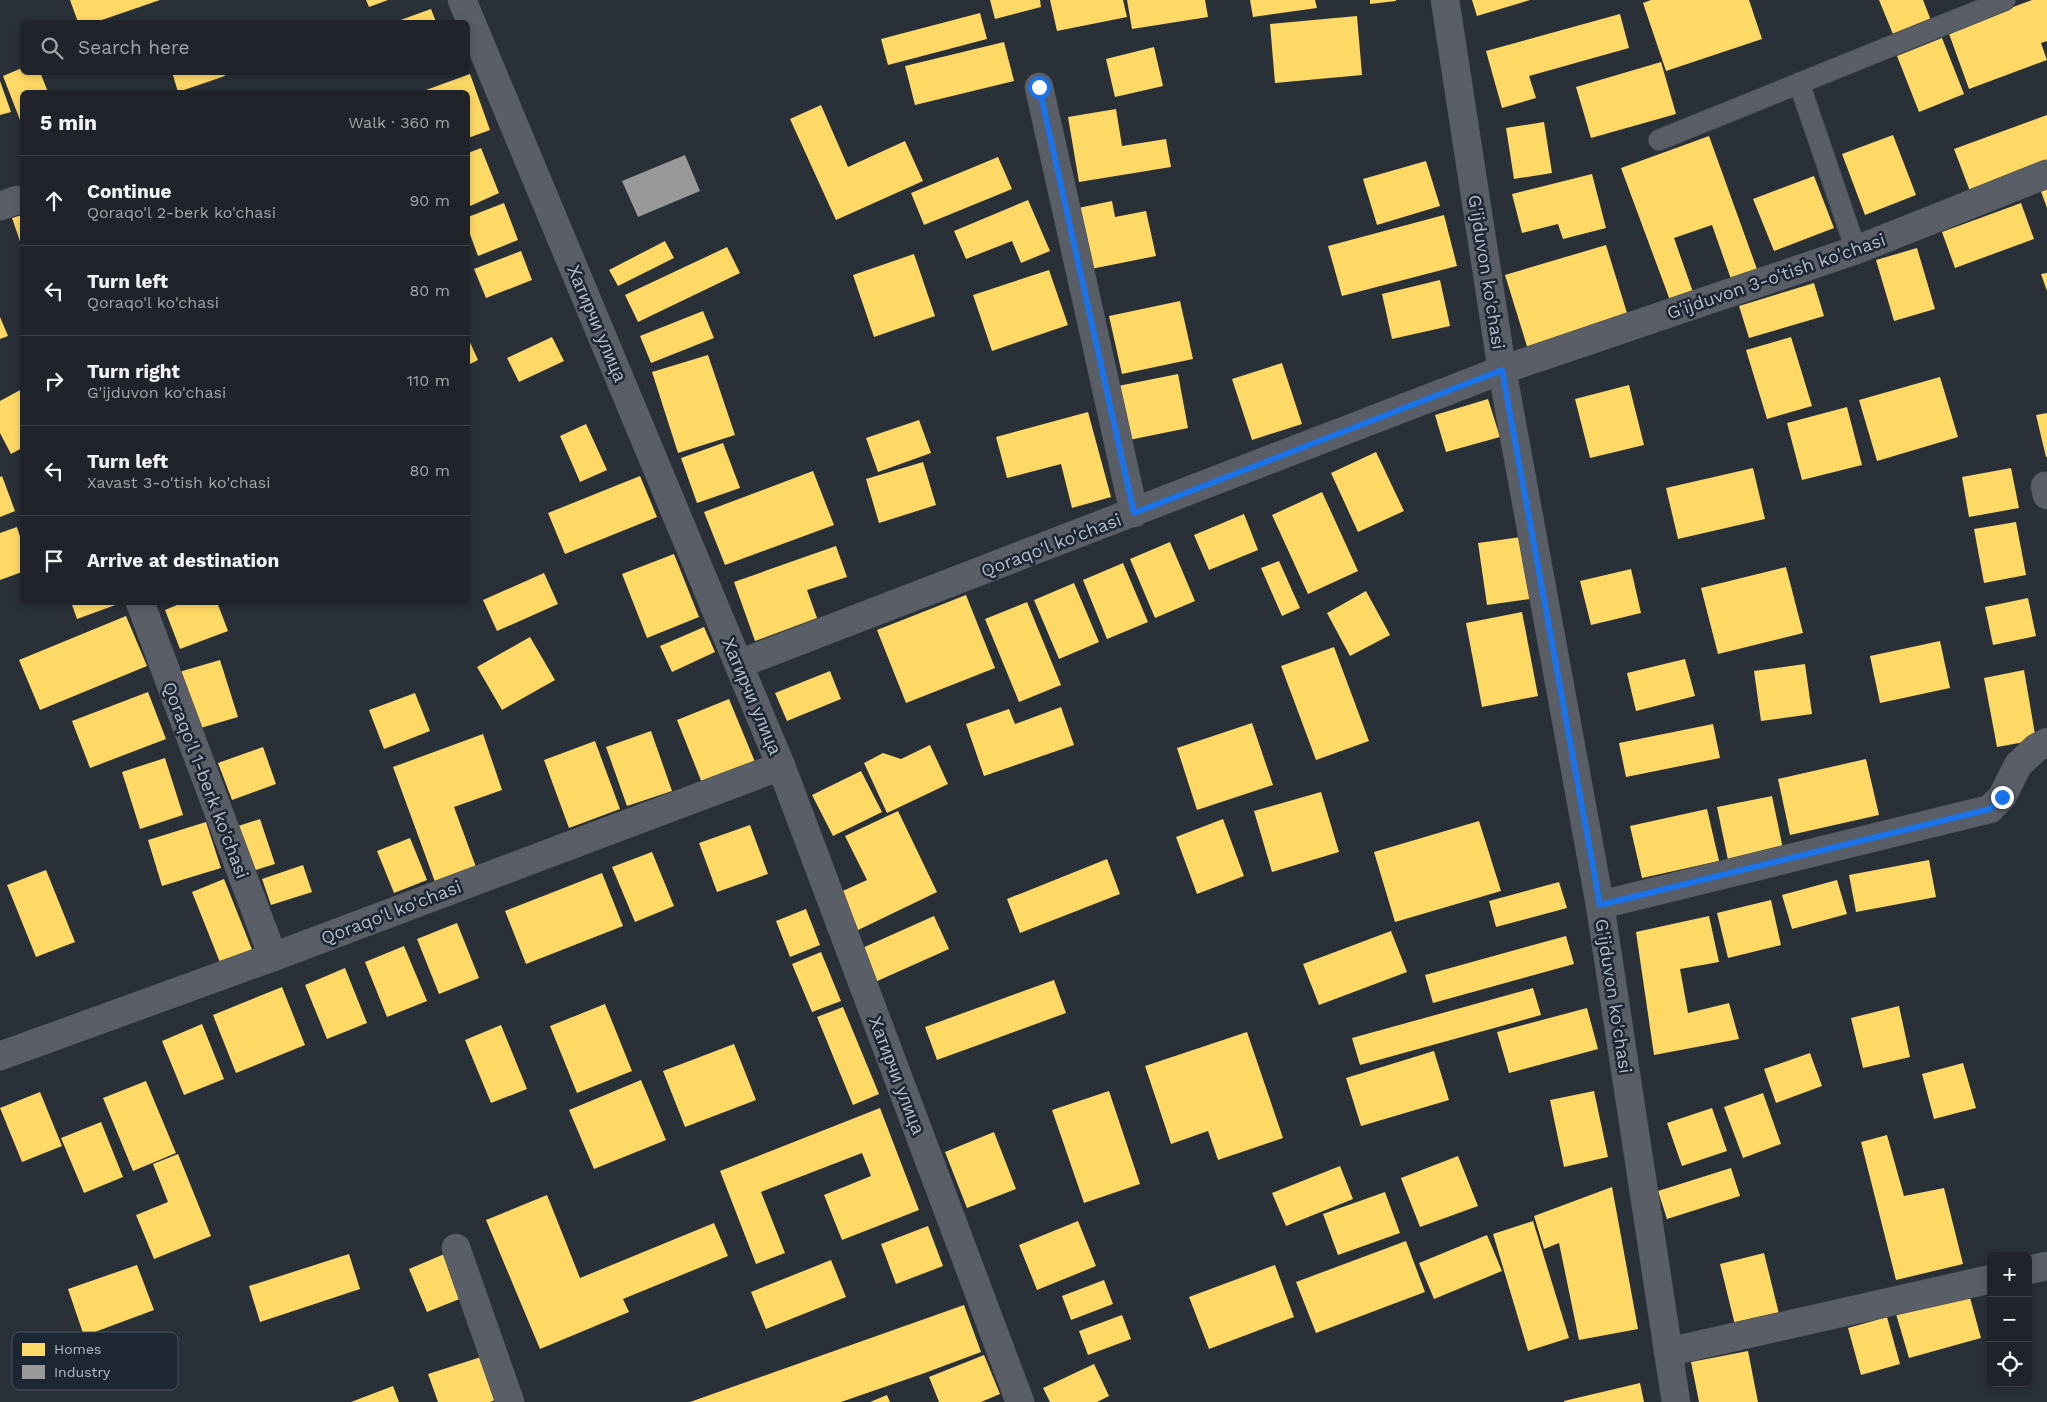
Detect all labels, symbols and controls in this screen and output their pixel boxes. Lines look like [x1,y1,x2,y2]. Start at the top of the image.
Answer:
search box [20,20,470,75]
icon: search [38,34,66,62]
text: Search here [78,36,189,59]
route start [1028,76,1051,99]
text: 5 min [40,110,97,135]
text: Walk · 360 m [348,113,450,132]
text: Continue [87,180,171,203]
icon: ahead [40,187,68,215]
text: 90 m [409,191,450,210]
street label: G'ijduvon ko'chasi [1464,193,1510,351]
text: Qoraqo'l 2-berk ko'chasi [87,203,276,222]
street label: G'ijduvon 3-o'tish ko'chasi [1664,229,1888,323]
street label: Хатирчи улица [563,262,631,385]
text: Turn left [87,270,168,293]
icon: left [40,277,68,305]
text: 80 m [409,281,450,300]
text: Qoraqo'l ko'chasi [87,293,219,312]
text: Turn right [87,360,180,383]
icon: right [40,367,68,395]
text: 110 m [407,371,450,390]
text: G'ijduvon ko'chasi [87,383,226,402]
text: Turn left [87,450,168,473]
icon: left [40,457,68,485]
text: 80 m [409,461,450,480]
text: Xavast 3-o'tish ko'chasi [87,473,270,492]
street label: Qoraqo'l ko'chasi [978,509,1124,581]
icon: arrive [40,547,68,575]
text: Arrive at destination [87,549,279,572]
street label: Хатирчи улица [718,635,786,758]
street label: Qoraqo'l 1-berk ko'chasi [159,679,253,881]
route end [1991,786,2014,809]
street label: Qoraqo'l ko'chasi [318,876,464,948]
street label: G'ijduvon ko'chasi [1591,917,1637,1075]
street label: Хатирчи улица [865,1013,929,1138]
map controls [1987,1252,2032,1387]
button: + [1987,1252,2032,1297]
button: − [1987,1297,2032,1342]
legend [12,1332,178,1390]
text: Homes [54,1341,101,1357]
button: locate [1987,1342,2032,1387]
text: Industry [54,1364,111,1380]

